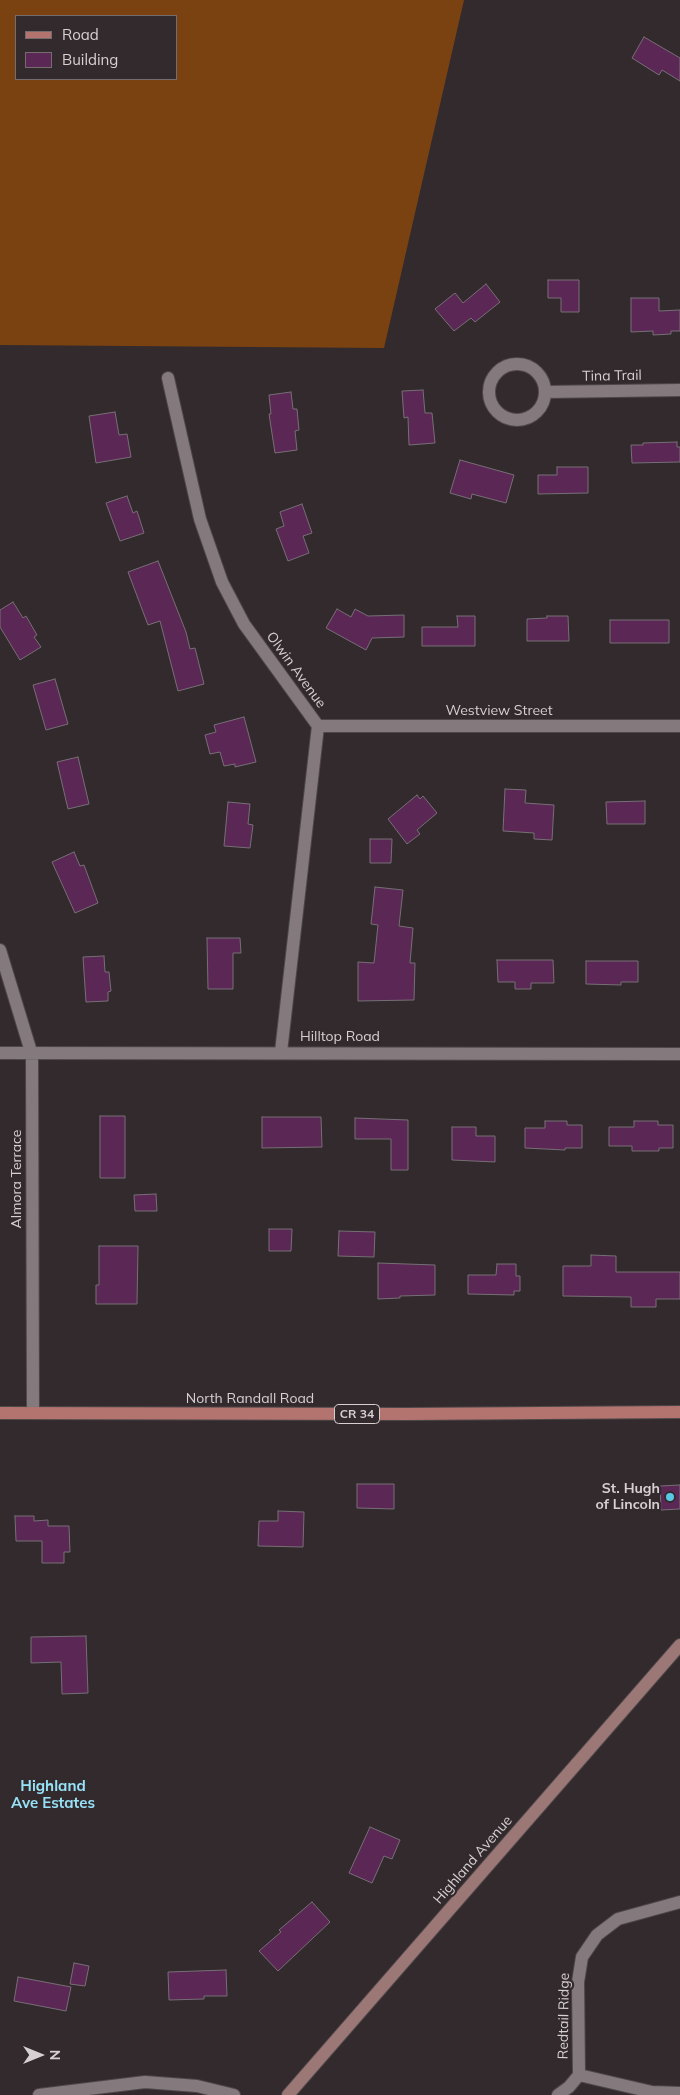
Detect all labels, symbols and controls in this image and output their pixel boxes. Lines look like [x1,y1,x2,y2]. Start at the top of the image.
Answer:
legend [15,15,178,80]
text: Road [62,25,99,44]
text: Building [62,50,118,69]
street label: Tina Trail [582,367,642,385]
street label: Olwin Avenue [263,629,329,711]
street label: Westview Street [445,703,553,719]
street label: Hilltop Road [300,1029,380,1045]
street label: Almora Terrace [9,1130,25,1228]
street label: North Randall Road [186,1391,314,1407]
road number: CR 34 [334,1405,380,1424]
place label: St. Hugh of Lincoln [596,1481,660,1514]
marker: St. Hugh of Lincoln [664,1491,676,1503]
district label: Highland Ave Estates [11,1777,95,1812]
street label: Highland Avenue [430,1812,516,1908]
street label: Redtail Ridge [555,1973,573,2059]
north arrow [15,2030,65,2080]
text: N [46,2050,64,2060]

